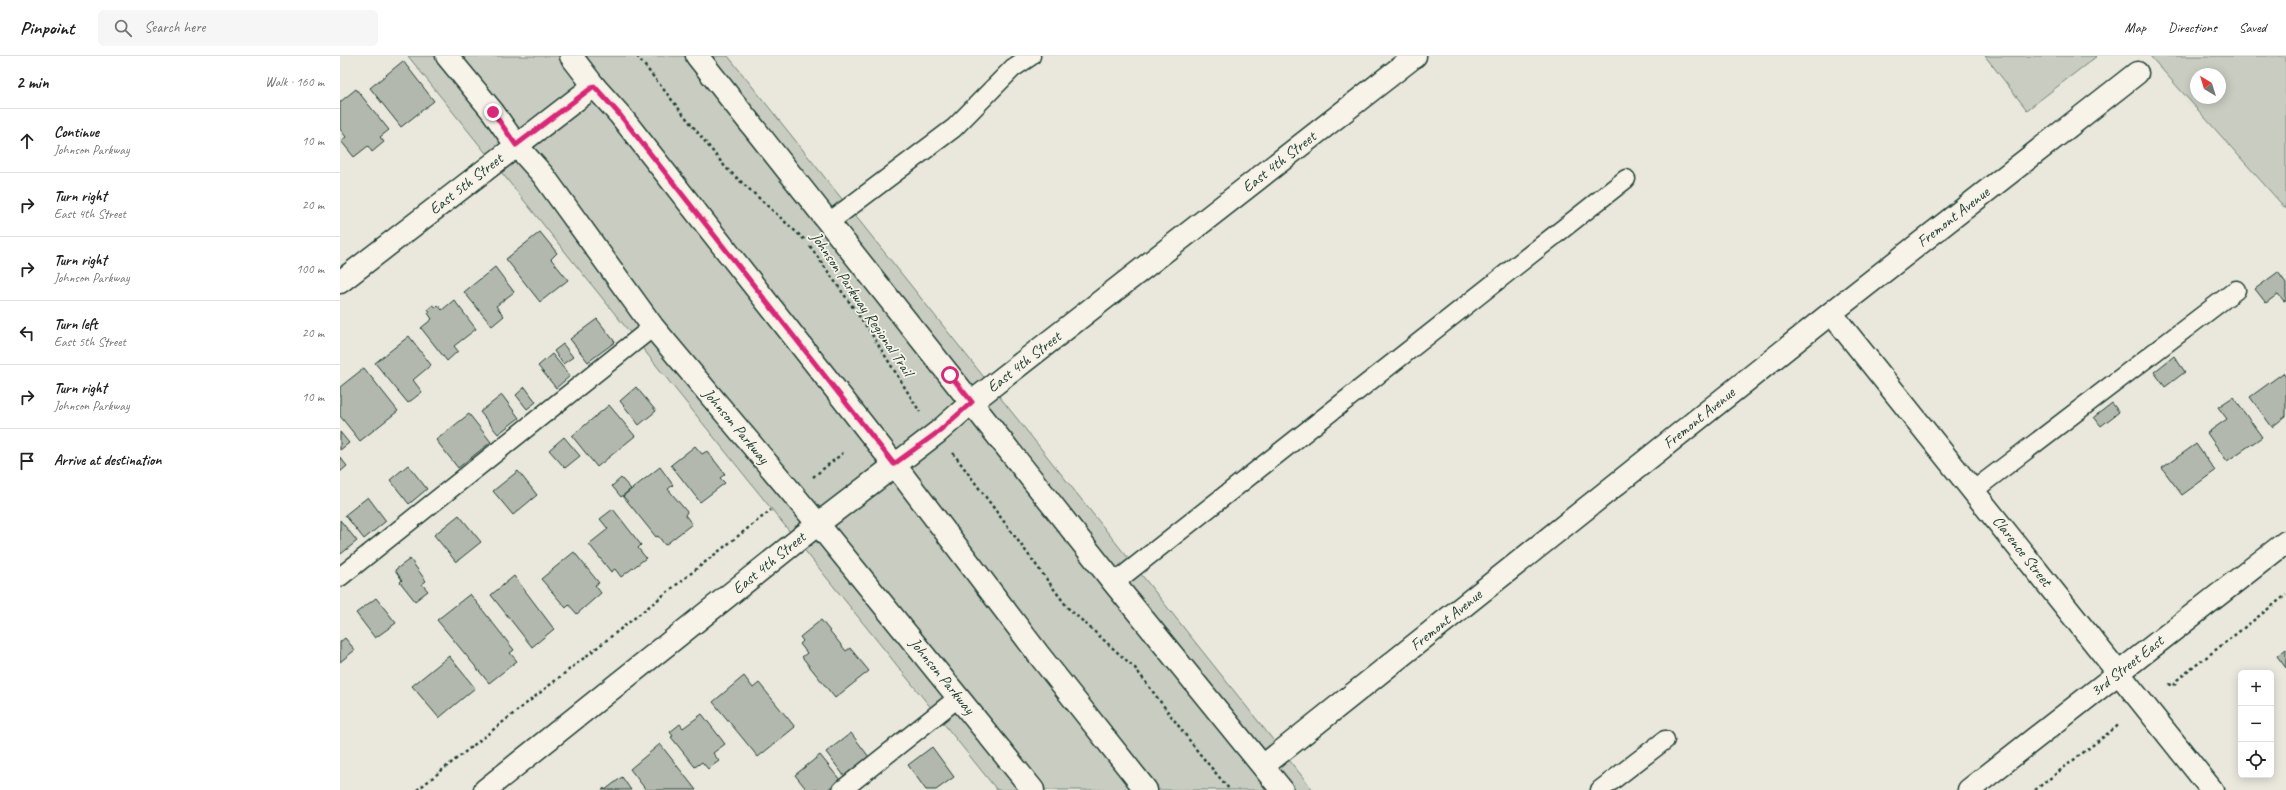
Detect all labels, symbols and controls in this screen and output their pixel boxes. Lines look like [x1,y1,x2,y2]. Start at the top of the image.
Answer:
search box [98,10,378,46]
text: Pinpoint [20,16,74,40]
icon: search [112,17,134,39]
text: Search here [144,18,205,37]
text: Map [2125,19,2146,36]
text: Directions [2168,19,2217,36]
text: Saved [2239,19,2266,36]
north arrow [2190,68,2226,104]
text: 2 min [16,72,49,93]
text: Walk · 160 m [265,74,324,90]
route end [484,103,502,121]
text: Continue [54,123,99,142]
street label: East 4th Street [1238,126,1321,197]
icon: ahead [16,130,38,152]
text: 10 m [302,133,324,149]
text: Johnson Parkway [54,142,129,158]
street label: East 5th Street [425,148,508,219]
street label: Fremont Avenue [1913,181,1995,252]
text: Turn right [54,187,107,206]
icon: right [16,194,38,216]
text: 20 m [302,197,324,213]
text: East 4th Street [54,206,126,222]
street label: Johnson Parkway Regional Trail [806,227,919,383]
text: Turn right [54,251,107,270]
icon: right [16,258,38,280]
text: 100 m [296,261,324,277]
text: Johnson Parkway [54,270,129,286]
text: Turn left [54,315,97,334]
icon: left [16,322,38,344]
text: 20 m [302,325,324,341]
street label: East 4th Street [983,326,1066,397]
text: East 5th Street [54,334,126,350]
route start [941,366,959,384]
text: Turn right [54,379,107,398]
street label: Fremont Avenue [1659,382,1740,453]
street label: Johnson Parkway [698,383,774,469]
icon: right [16,386,38,408]
text: 10 m [302,389,324,405]
text: Johnson Parkway [54,398,129,414]
icon: arrive [16,450,38,472]
text: Arrive at destination [54,451,161,470]
street label: Clarence Street [1988,511,2057,592]
street label: East 4th Street [728,526,811,599]
street label: Fremont Avenue [1406,584,1487,655]
street label: 3rd Street East [2086,630,2169,701]
street label: Johnson Parkway [904,633,980,720]
map controls [2238,670,2274,778]
button: + [2238,670,2274,706]
button: − [2238,706,2274,742]
button: locate [2238,742,2274,778]

